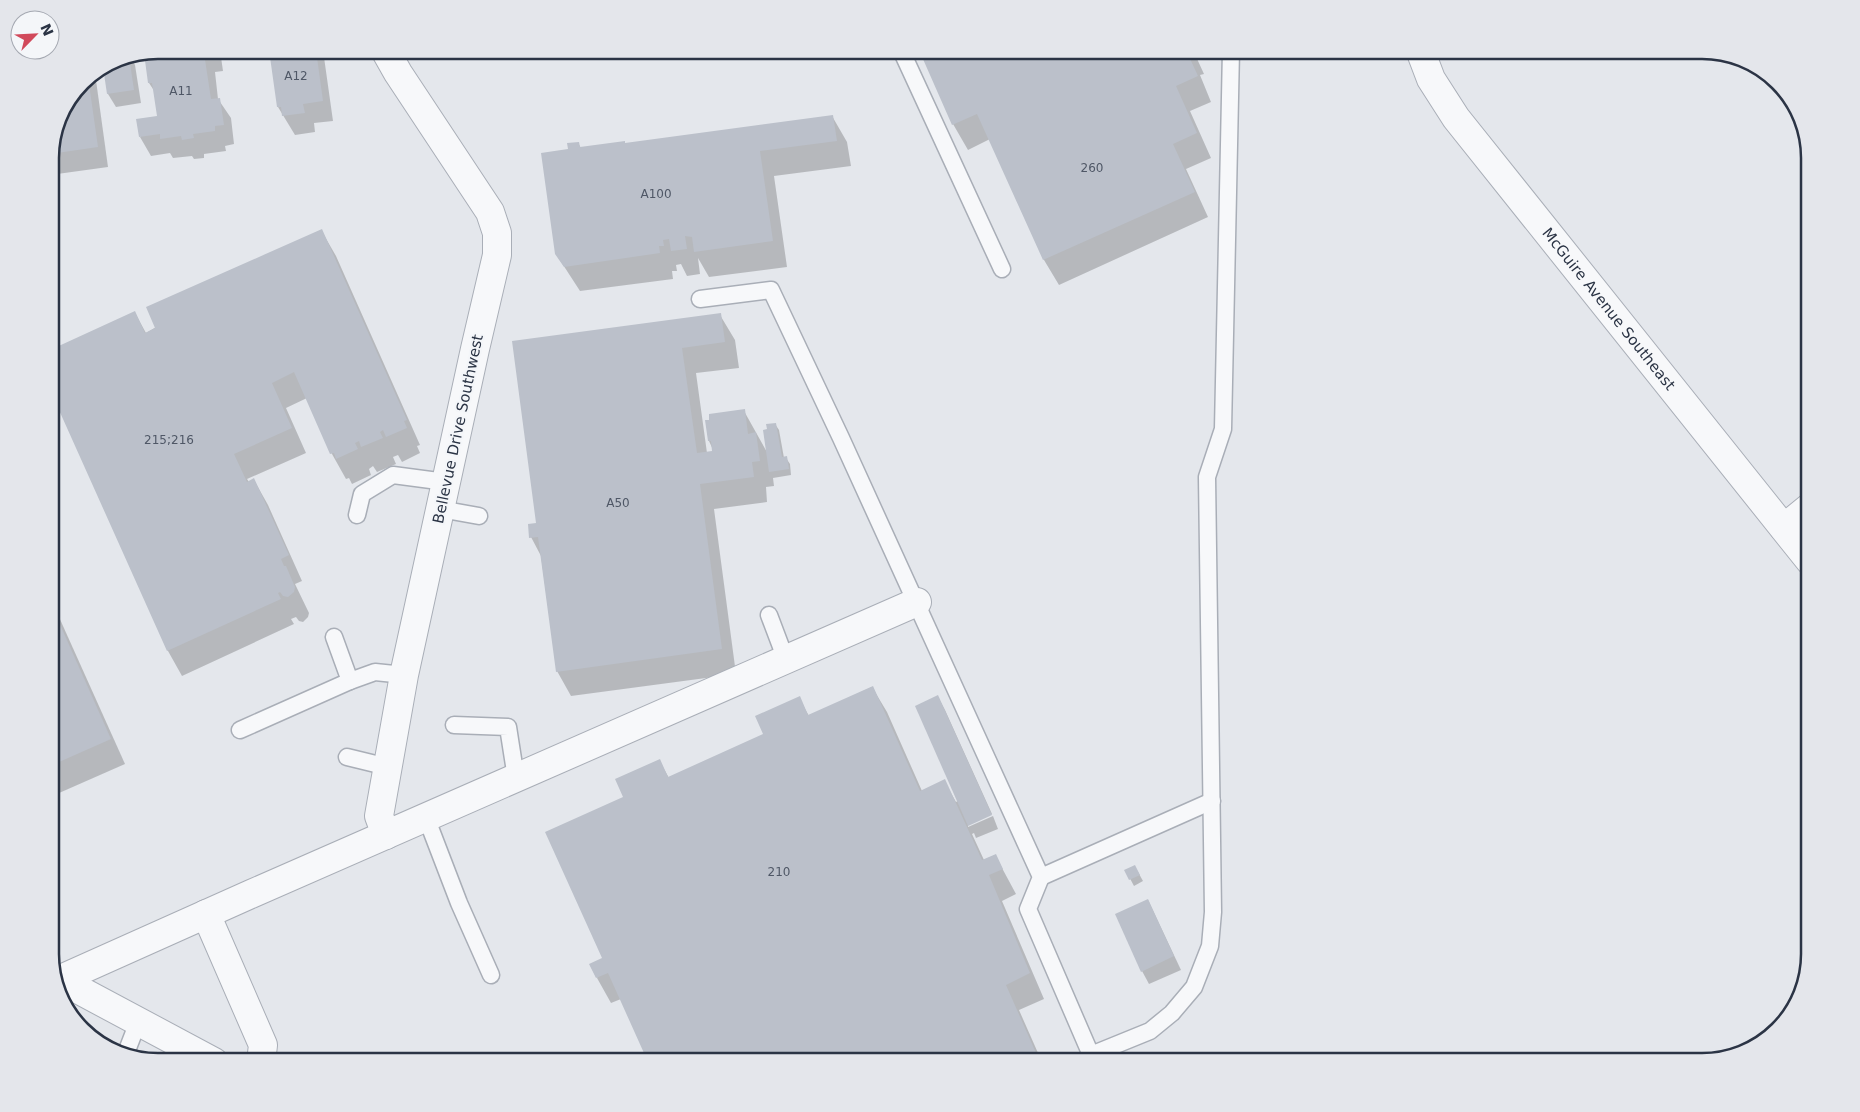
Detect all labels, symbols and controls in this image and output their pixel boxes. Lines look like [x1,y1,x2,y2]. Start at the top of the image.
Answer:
north arrow [10,10,60,60]
text: N [37,21,57,38]
house number: A12 [284,69,308,83]
house number: A11 [169,84,193,98]
house number: 260 [1081,161,1103,175]
house number: A100 [640,187,672,201]
street label: McGuire Avenue Southeast [1538,224,1679,394]
street label: Bellevue Drive Southwest [429,333,487,525]
house number: 215;216 [144,433,194,447]
house number: A50 [606,496,630,510]
house number: 210 [768,865,790,879]

